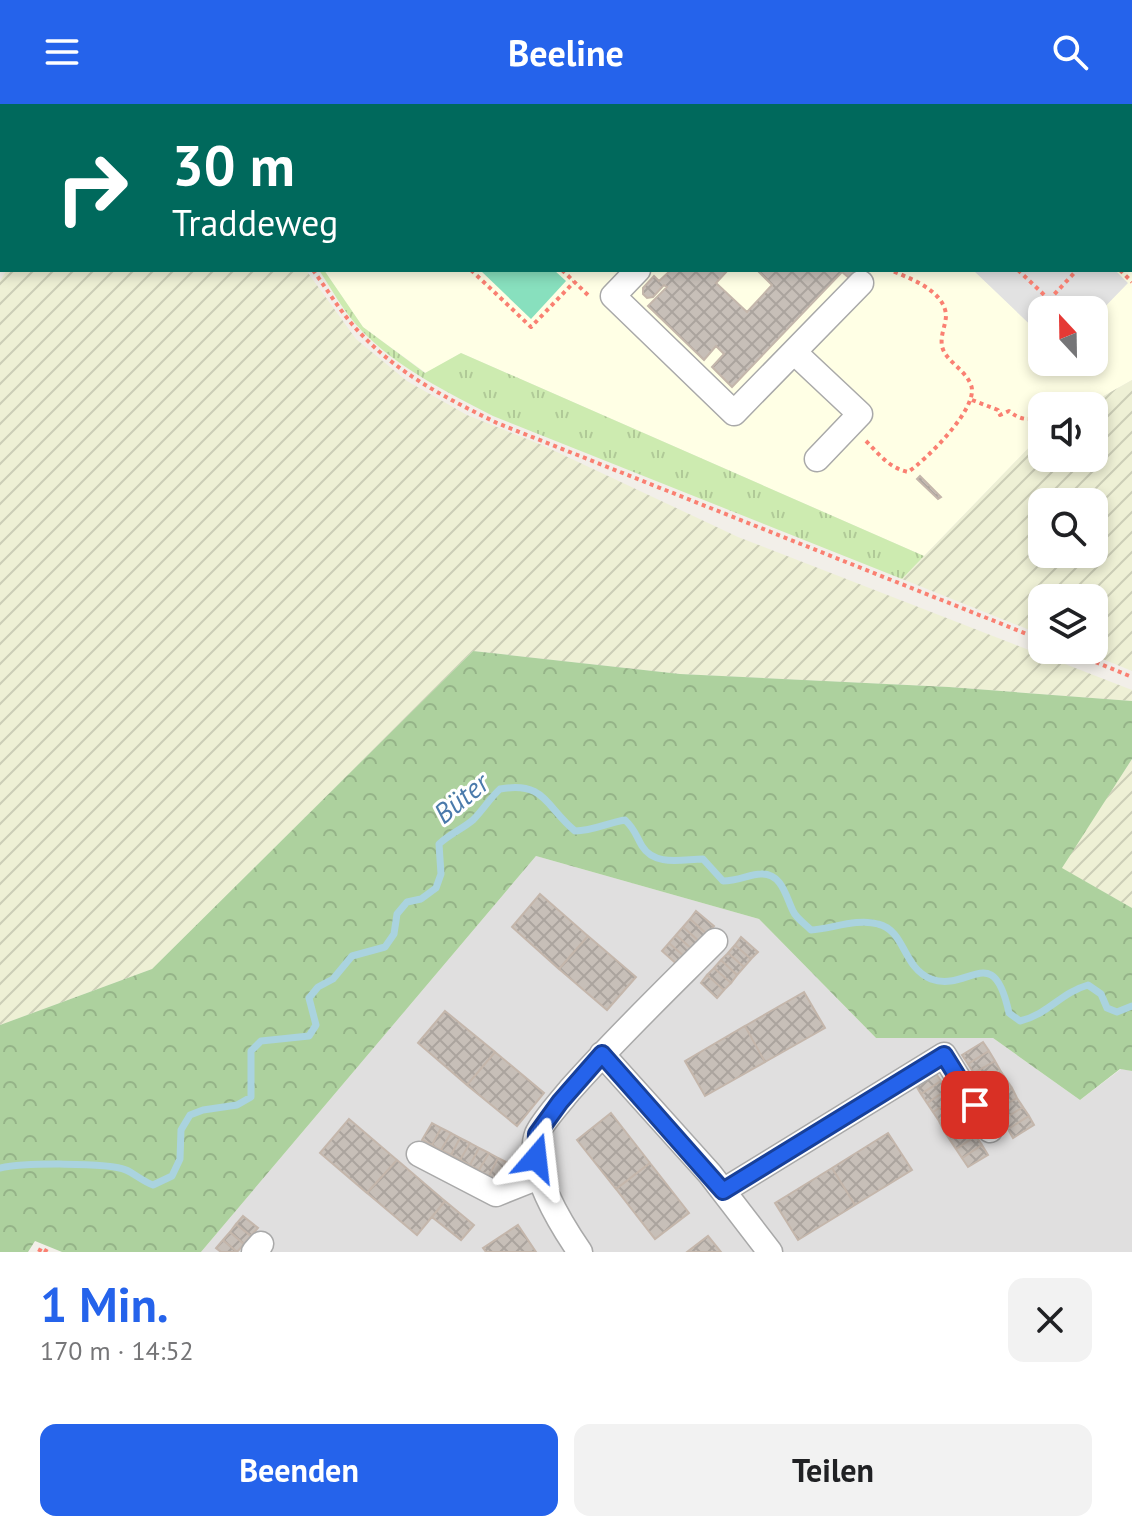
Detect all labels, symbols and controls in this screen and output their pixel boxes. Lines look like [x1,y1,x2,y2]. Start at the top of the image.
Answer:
text: Beeline [508,29,624,76]
icon: menu [40,30,84,74]
icon: search [1048,30,1092,74]
text: 30 m [172,129,295,201]
icon: right [40,136,144,240]
text: Traddeweg [172,199,338,246]
north arrow [1028,296,1108,376]
map controls [1028,296,1108,664]
button: sound [1028,392,1108,472]
button: search [1028,488,1108,568]
button: layers [1028,584,1108,664]
water label: Büter [425,763,497,831]
pin [941,1071,1009,1139]
icon: arrive [953,1083,997,1127]
position arrow [494,1116,578,1200]
text: 1 Min. [40,1273,169,1335]
button: close [1008,1278,1092,1362]
text: 170 m · 14:52 [40,1334,194,1367]
button: Beenden [40,1424,558,1516]
button: Teilen [574,1424,1092,1516]

